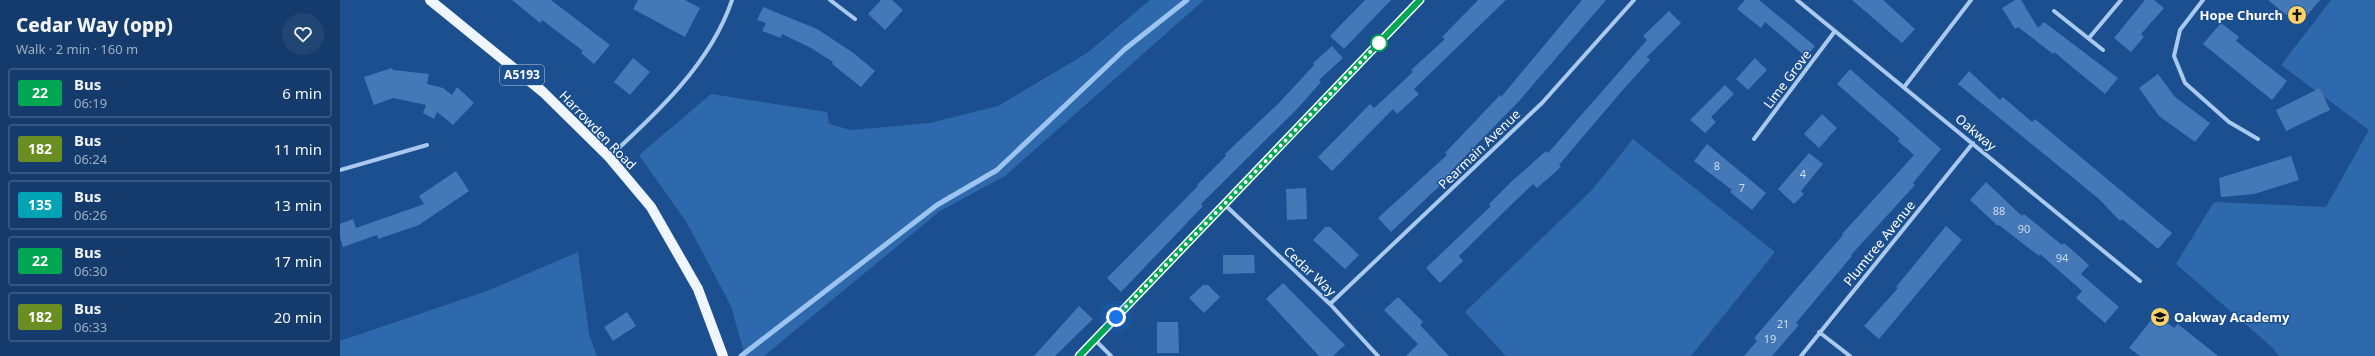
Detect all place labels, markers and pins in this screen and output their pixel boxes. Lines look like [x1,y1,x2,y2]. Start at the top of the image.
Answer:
church icon: Hope Church [2286,4,2308,26]
place label: Hope Church [2200,6,2283,24]
unlabelled marker [1370,34,1388,52]
school or university icon: Oakway Academy [2149,306,2171,328]
place label: Oakway Academy [2174,308,2290,326]

